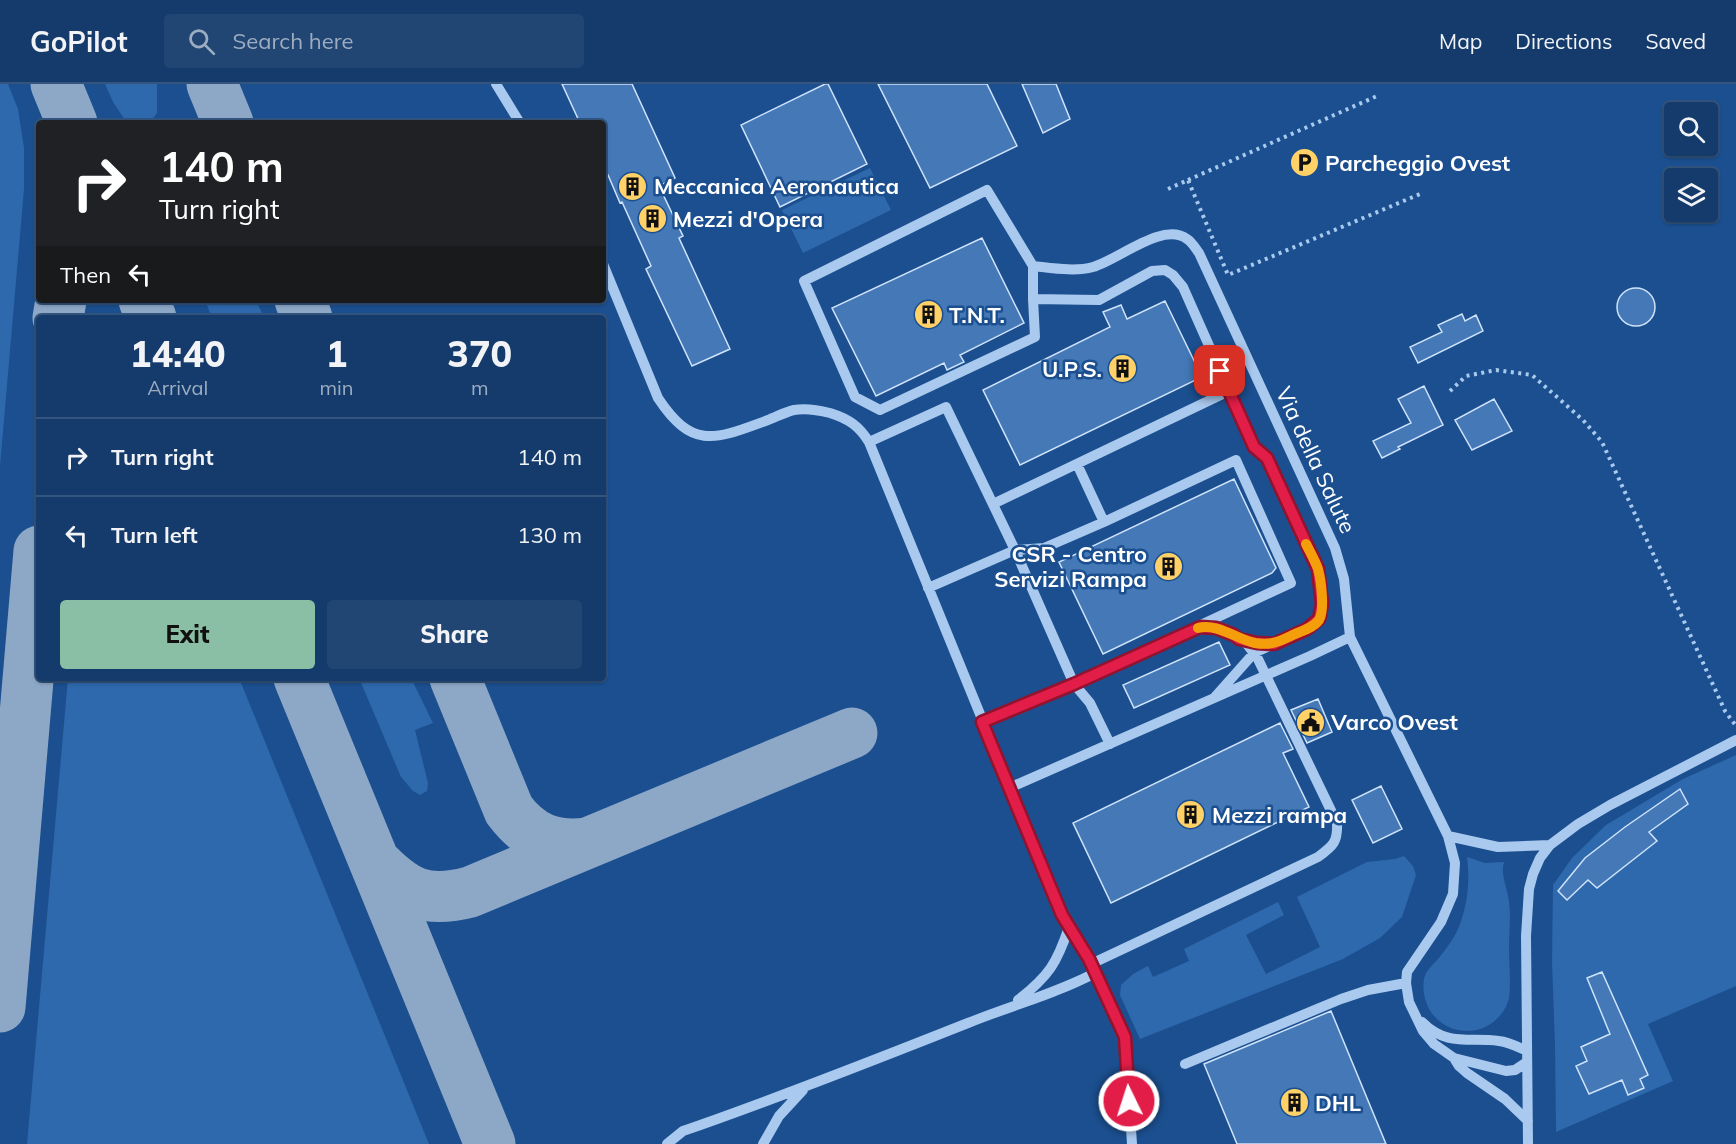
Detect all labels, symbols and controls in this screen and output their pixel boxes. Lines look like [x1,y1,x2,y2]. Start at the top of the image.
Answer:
search box [164,14,584,68]
text: GoPilot [30,24,128,59]
icon: search [185,25,218,58]
text: Search here [233,27,354,55]
text: Map [1439,28,1482,54]
text: Directions [1515,28,1612,54]
text: Saved [1645,28,1706,54]
map controls [1664,102,1718,222]
button: search [1664,102,1718,156]
text: 140 m [159,140,284,193]
icon: right [60,144,138,222]
parking icon: Parcheggio Ovest [1288,147,1320,179]
place label: Parcheggio Ovest [1325,149,1510,177]
button: layers [1664,168,1718,222]
building icon: Meccanica Aeronautica [617,170,649,202]
place label: Meccanica Aeronautica [654,172,899,200]
text: Turn right [159,192,279,226]
building icon: Mezzi d'Opera [636,203,668,235]
place label: Mezzi d'Opera [673,205,823,233]
icon: left [123,258,156,291]
text: Then [60,261,111,289]
building icon: T.N.T. [912,299,944,331]
place label: T.N.T. [949,301,1005,329]
text: 14:40 [130,331,226,376]
text: 1 [326,331,347,376]
text: 370 [447,331,512,376]
pin [1194,345,1245,396]
building icon: U.P.S. [1107,353,1139,385]
icon: arrive [1203,354,1236,387]
place label: U.P.S. [1042,355,1102,383]
text: Arrival [147,375,208,400]
text: min [319,375,354,400]
text: m [471,375,489,400]
street label: Via della Salute [1270,382,1362,538]
icon: right [60,441,93,474]
text: Turn right [111,443,214,471]
text: 140 m [517,443,582,471]
icon: left [60,519,93,552]
text: Turn left [111,521,198,549]
text: 130 m [517,521,582,549]
place label: CSR - Centro Servizi Rampa [994,540,1147,593]
building icon: CSR - Centro Servizi Rampa [1152,551,1184,583]
button: Exit [60,600,315,669]
button: Share [327,600,582,669]
public building icon: Varco Ovest [1294,706,1326,738]
place label: Varco Ovest [1330,708,1458,736]
building icon: Mezzi rampa [1175,799,1207,831]
place label: Mezzi rampa [1212,801,1347,829]
position arrow [1097,1069,1161,1133]
building icon: DHL [1278,1087,1310,1119]
place label: DHL [1315,1089,1361,1117]

